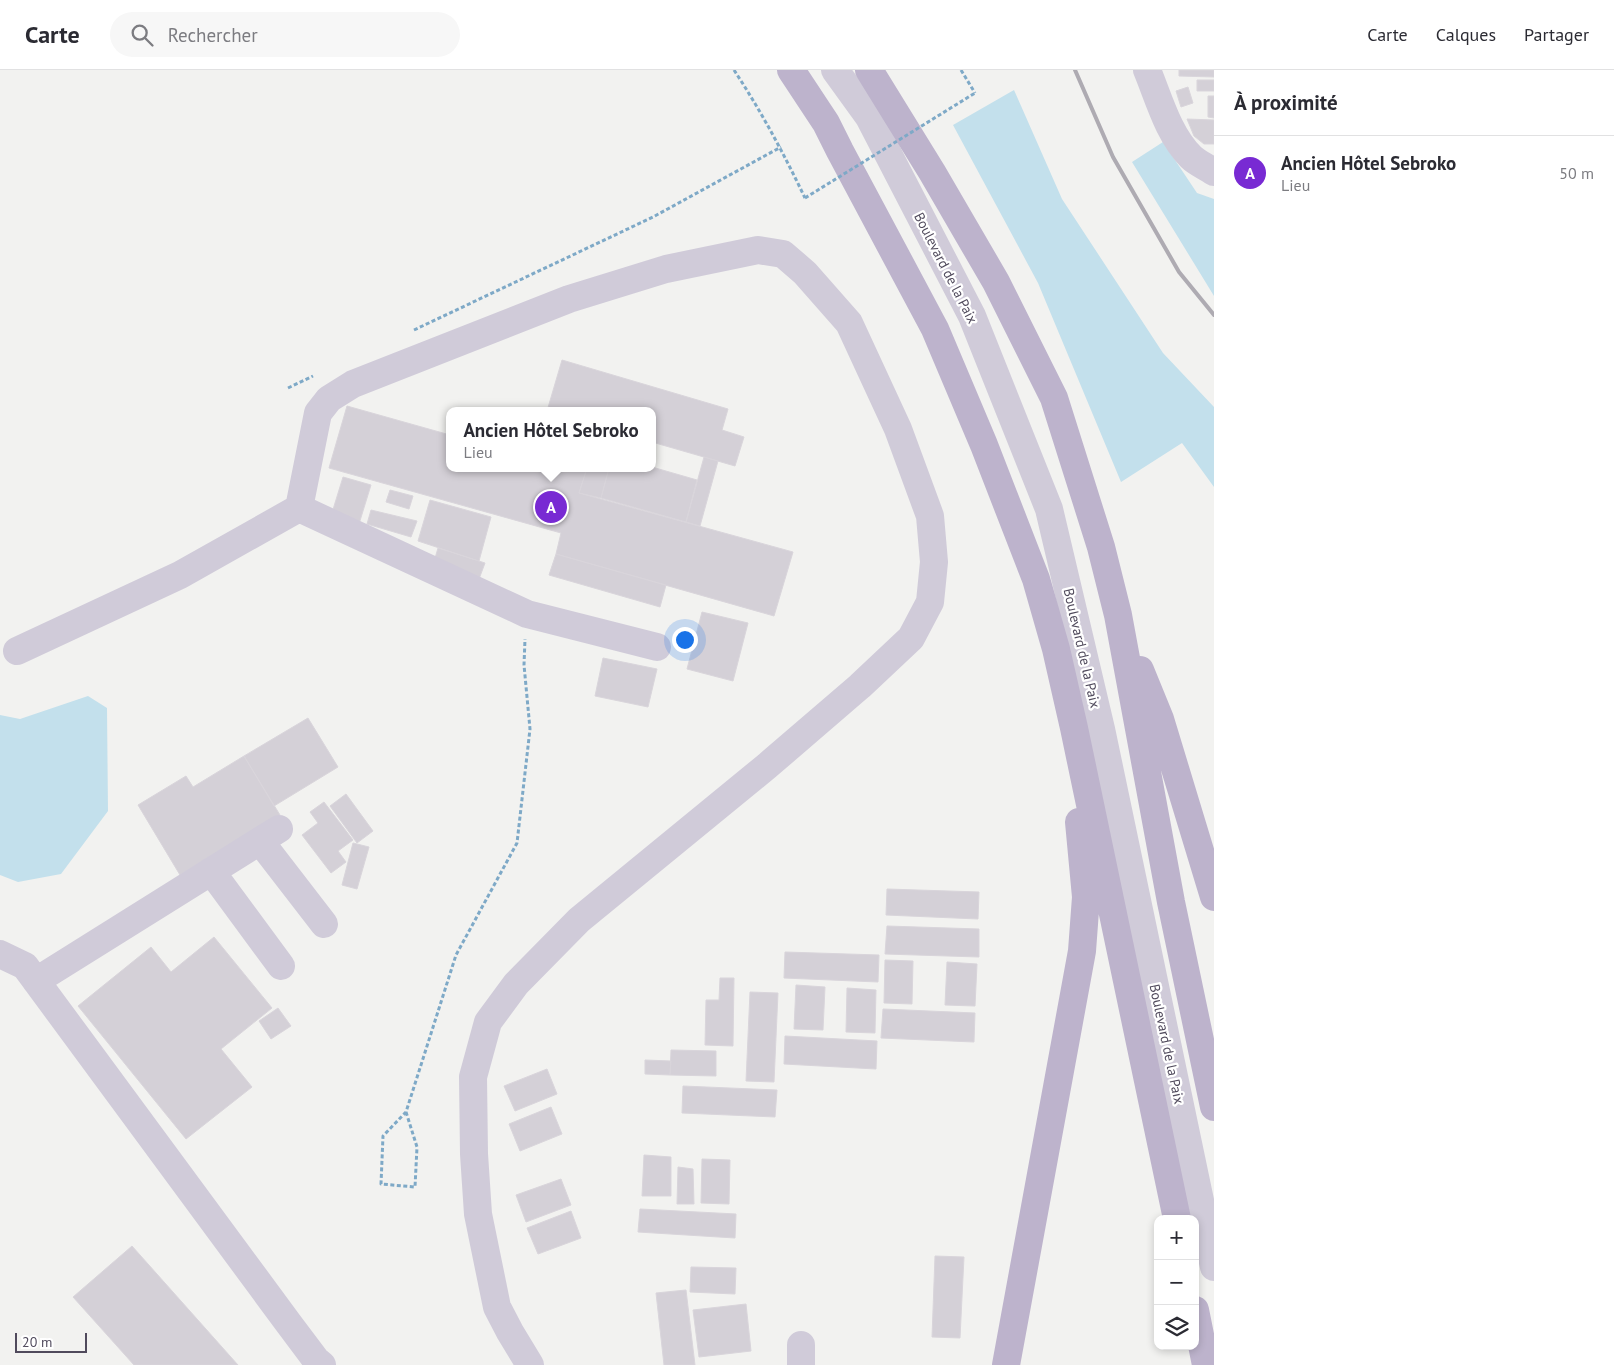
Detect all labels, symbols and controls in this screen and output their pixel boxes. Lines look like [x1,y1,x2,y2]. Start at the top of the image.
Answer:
search box [110,12,460,57]
text: Carte [25,19,80,50]
icon: search [128,21,156,49]
text: Rechercher [168,23,258,47]
text: Carte [1367,23,1408,46]
text: Calques [1436,23,1496,46]
text: Partager [1524,23,1589,46]
text: À proximité [1234,89,1338,116]
text: Ancien Hôtel Sebroko [1281,151,1456,175]
text: A [1245,163,1255,183]
text: 50 m [1559,163,1594,183]
text: Lieu [1281,175,1310,195]
street label: Boulevard de la Paix [910,209,982,327]
popup [446,407,656,472]
text: Ancien Hôtel Sebroko [463,418,639,442]
text: Lieu [463,442,493,462]
pin: A [535,488,567,526]
street label: Boulevard de la Paix [1059,586,1105,710]
your location [672,627,698,653]
street label: Boulevard de la Paix [1145,982,1189,1106]
map controls [1154,1215,1199,1350]
button: + [1154,1215,1199,1260]
button: − [1154,1260,1199,1305]
button: layers [1154,1305,1199,1350]
scale bar [15,1330,88,1353]
text: 20 m [22,1333,52,1351]

